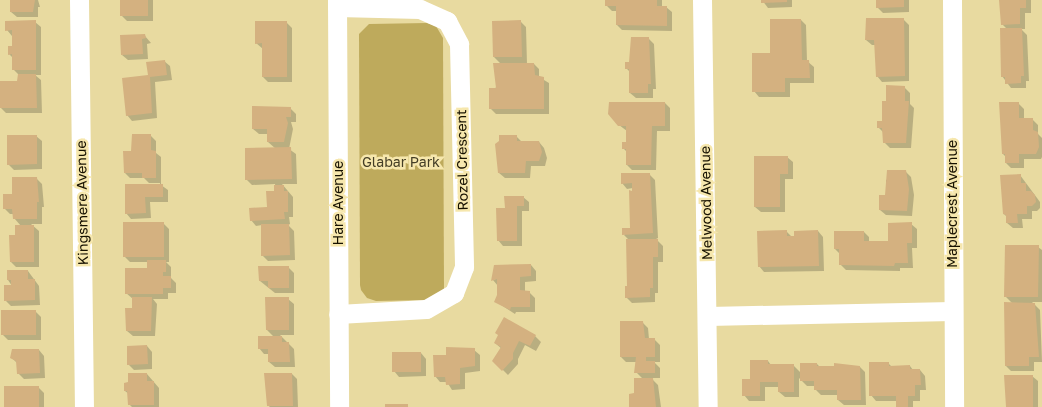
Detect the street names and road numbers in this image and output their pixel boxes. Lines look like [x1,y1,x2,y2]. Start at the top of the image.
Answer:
street label: Rozel Crescent [453,109,471,211]
street label: Kingsmere Avenue [73,140,91,266]
street label: Maplecrest Avenue [944,140,960,268]
street label: Melwood Avenue [697,146,715,260]
street label: Hare Avenue [330,161,346,245]

